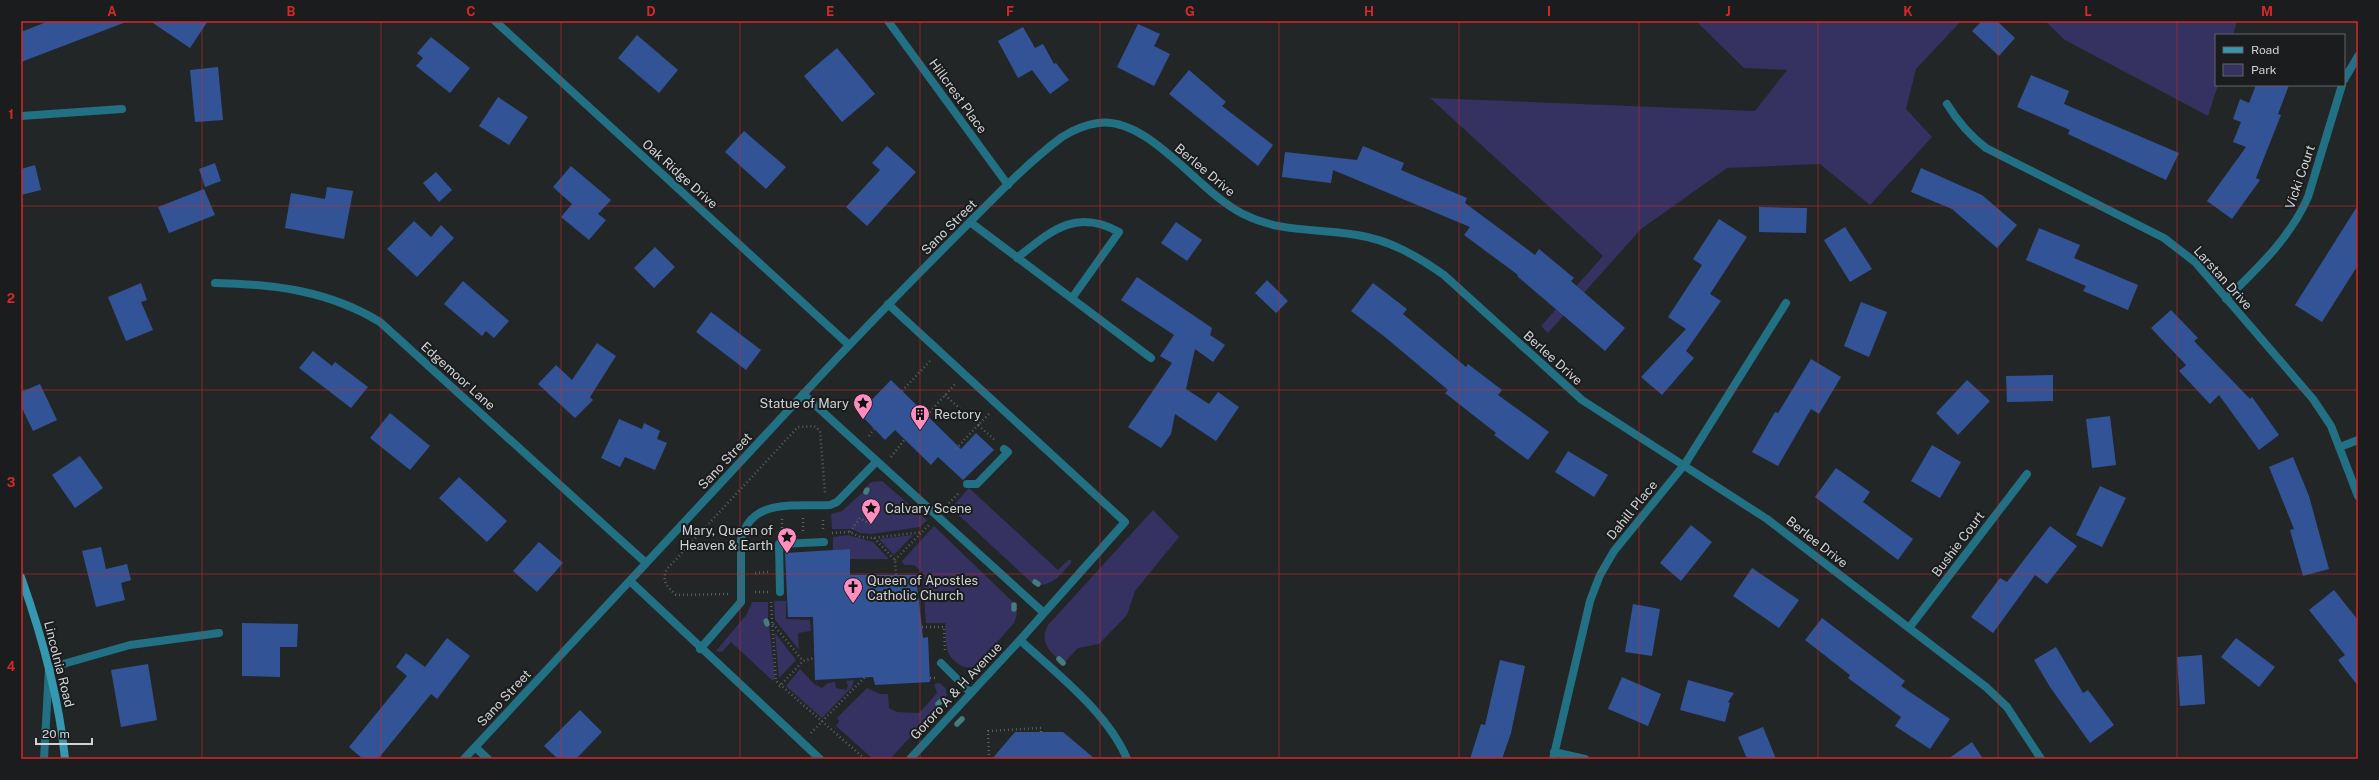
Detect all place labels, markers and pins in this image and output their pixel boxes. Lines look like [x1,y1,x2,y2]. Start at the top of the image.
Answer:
place icon: Statue of Mary [852,392,874,420]
place label: Statue of Mary [760,396,849,411]
building icon: Rectory [909,403,931,431]
place label: Rectory [934,407,981,422]
place icon: Calvary Scene [860,497,882,525]
place label: Calvary Scene [885,501,972,516]
place label: Mary, Queen of Heaven & Earth [679,523,773,553]
place icon: Mary, Queen of Heaven & Earth [776,526,798,554]
place label: Queen of Apostles Catholic Church [867,573,978,603]
church icon: Queen of Apostles Catholic Church [842,576,864,604]

